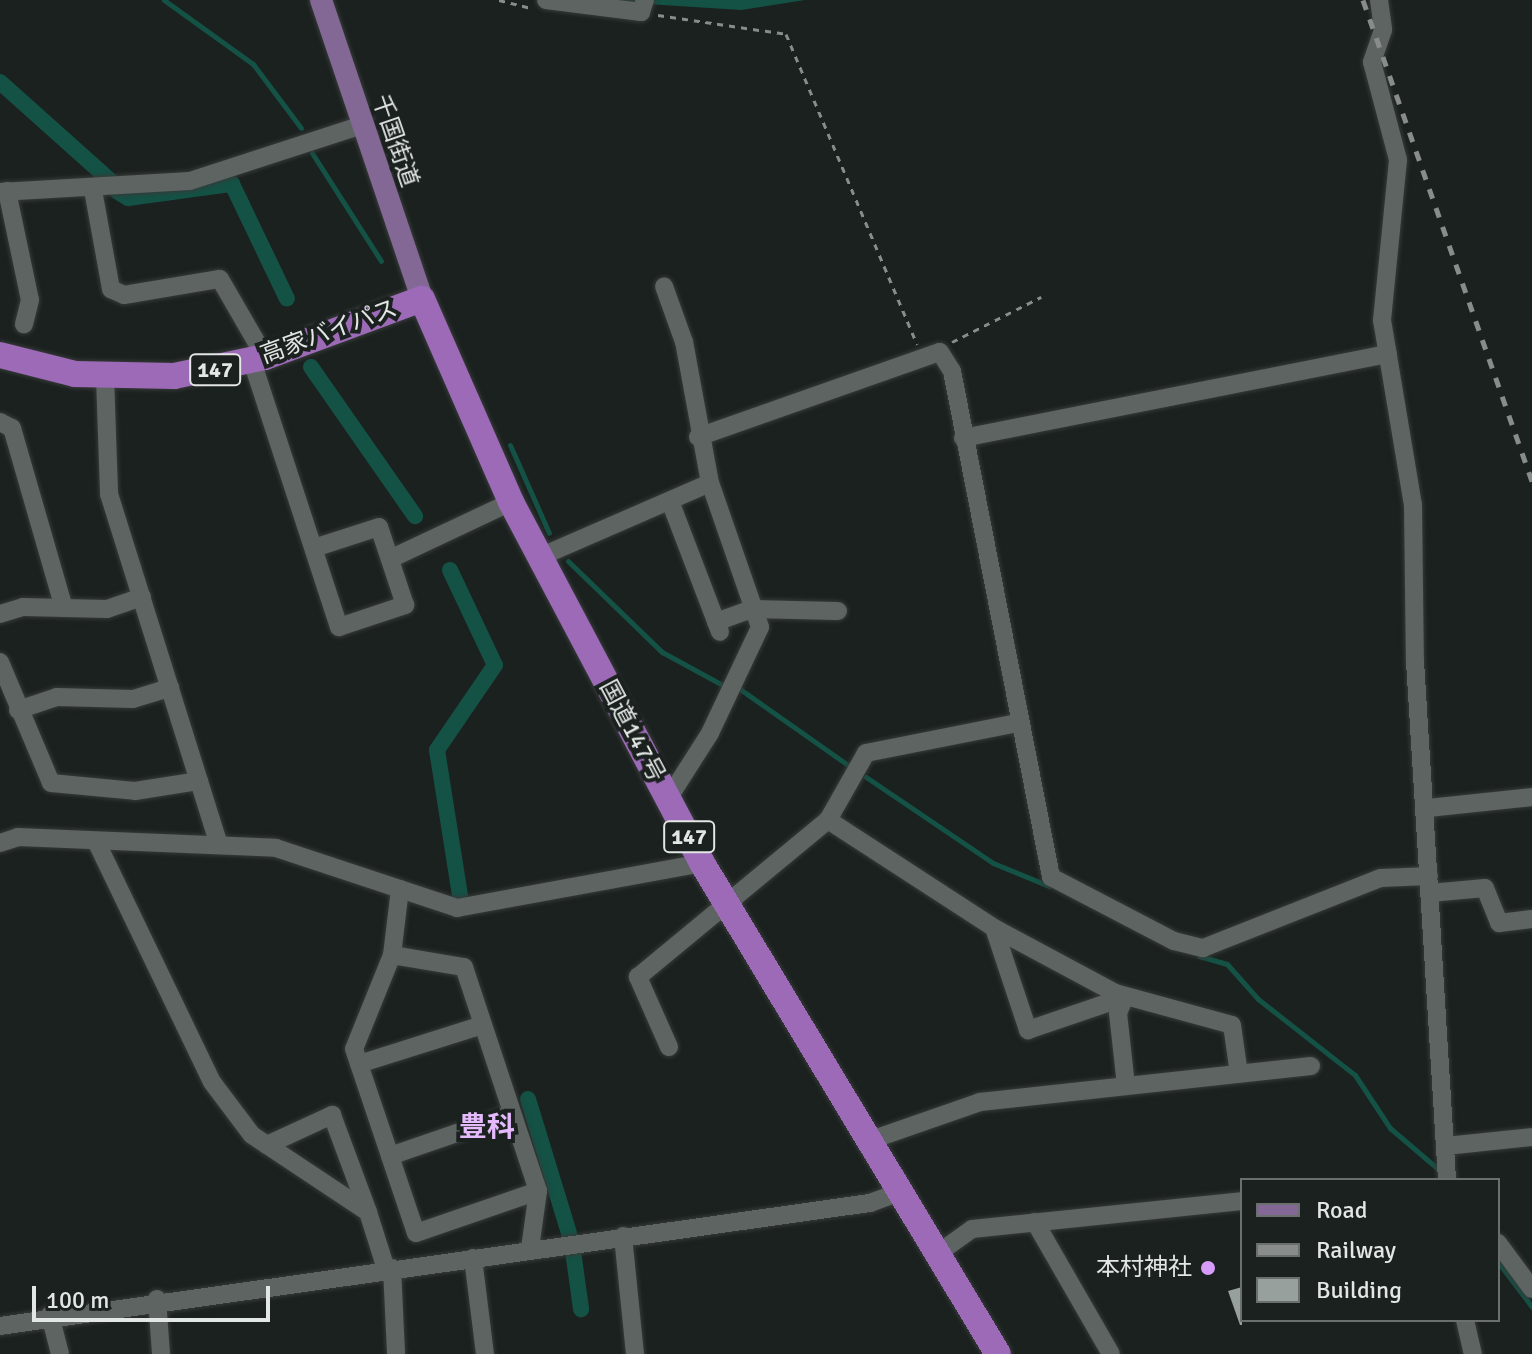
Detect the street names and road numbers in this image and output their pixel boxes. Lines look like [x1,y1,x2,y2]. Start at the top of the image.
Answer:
street label: 千国街道 [366,91,424,191]
street label: 高家バイパス [256,294,402,370]
road number: 147 [189,352,241,388]
street label: 国道147号 [593,675,671,787]
road number: 147 [663,819,715,855]

